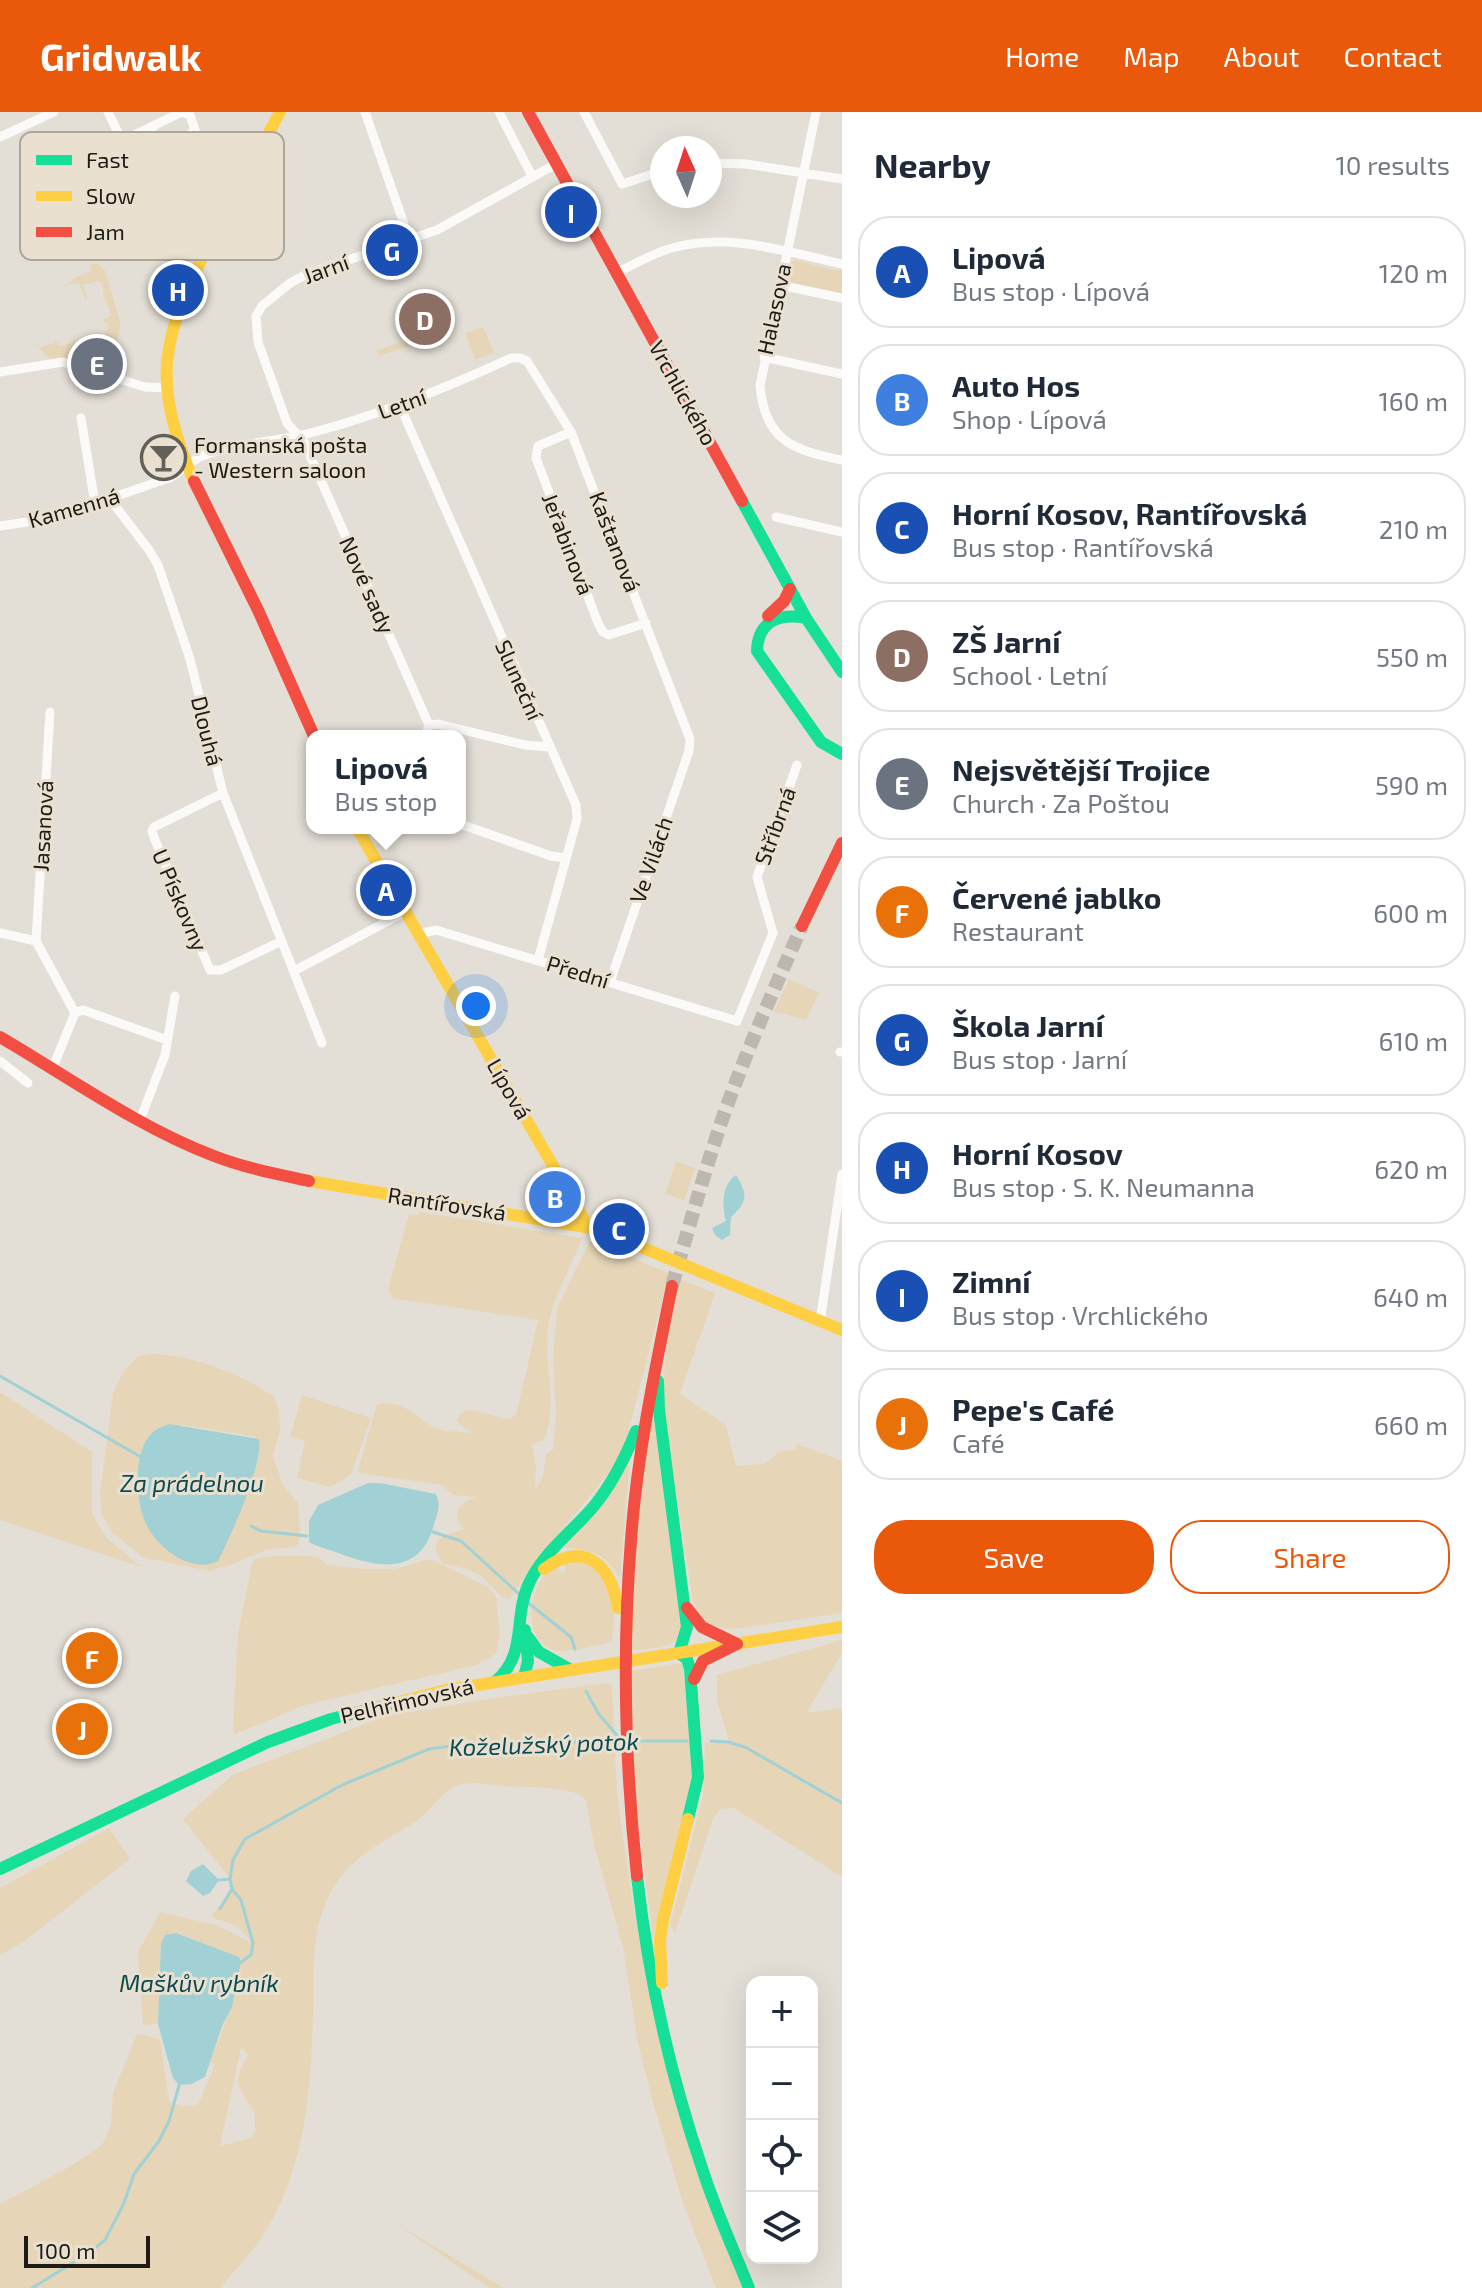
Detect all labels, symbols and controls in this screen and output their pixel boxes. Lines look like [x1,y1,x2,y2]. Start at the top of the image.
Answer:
text: Gridwalk [40,33,202,79]
text: Home [1005,39,1079,73]
text: Map [1123,39,1180,73]
text: About [1224,39,1299,73]
text: Contact [1343,39,1442,73]
legend [20,132,284,260]
north arrow [650,136,722,208]
text: Nearby [874,144,991,185]
text: Fast [86,146,129,172]
text: 10 results [1335,149,1450,180]
text: Slow [86,182,135,208]
pin: I [545,182,597,242]
text: Jam [86,218,125,244]
pin: G [366,220,418,280]
text: Lipová [952,239,1046,275]
street label: Jarní [299,247,353,288]
text: A [894,257,910,288]
text: 120 m [1379,257,1448,288]
pin: H [152,260,204,320]
street label: Halasova [751,261,795,357]
text: Bus stop · Lípová [952,275,1150,306]
pin: D [399,289,451,349]
pin: E [71,334,123,394]
street label: Vrchlického [644,336,723,449]
text: Auto Hos [952,367,1080,403]
street label: Letní [374,382,431,424]
text: B [894,385,910,416]
text: 160 m [1379,385,1448,416]
text: Shop · Lípová [952,403,1107,434]
place label: Formanská pošta - Western saloon [194,431,367,482]
bar icon: Formanská pošta - Western saloon [139,434,187,482]
street label: Kamenná [25,482,122,532]
street label: Kaštanová [585,488,647,596]
street label: Jeřabinová [538,489,600,598]
text: Horní Kosov, Rantířovská [952,495,1307,531]
text: C [894,513,910,544]
text: 210 m [1379,513,1448,544]
text: Bus stop · Rantířovská [952,531,1214,562]
street label: Nové sady [335,532,401,638]
text: ZŠ Jarní [952,623,1060,659]
street label: Sluneční [491,635,550,725]
text: D [893,641,911,672]
text: 550 m [1376,641,1448,672]
text: School · Letní [952,659,1108,690]
street label: Dlouhá [187,693,229,768]
popup [306,730,466,834]
text: Lipová [335,749,428,785]
text: Nejsvětější Trojice [952,751,1211,787]
text: E [894,769,910,800]
text: 590 m [1375,769,1448,800]
street label: Jasanová [27,780,57,872]
street label: Stříbrná [748,783,800,868]
text: Bus stop [335,785,437,816]
text: Church · Za Poštou [952,787,1170,818]
street label: Ve Vilách [623,813,677,906]
street label: U Pískovny [148,845,214,955]
pin: A [360,860,412,920]
text: Červené jablko [952,879,1161,915]
text: F [895,897,909,928]
text: 600 m [1373,897,1448,928]
text: Restaurant [952,915,1084,946]
street label: Přední [544,949,614,993]
your location [456,986,496,1026]
text: Škola Jarní [952,1007,1104,1043]
text: G [894,1025,910,1056]
text: 610 m [1379,1025,1448,1056]
text: Bus stop · Jarní [952,1043,1127,1074]
street label: Lípová [482,1054,538,1123]
text: Horní Kosov [952,1135,1123,1171]
text: H [893,1153,911,1184]
text: 620 m [1374,1153,1448,1184]
pin: B [529,1167,581,1227]
text: Bus stop · S. K. Neumanna [952,1171,1255,1202]
street label: Rantířovská [386,1181,508,1225]
pin: C [593,1199,645,1259]
text: Zimní [952,1263,1031,1299]
text: I [898,1281,906,1312]
text: 640 m [1373,1281,1448,1312]
text: Bus stop · Vrchlického [952,1299,1209,1330]
text: Pepe's Café [952,1391,1114,1427]
text: J [897,1409,907,1440]
text: 660 m [1374,1409,1448,1440]
text: Café [952,1427,1005,1458]
water label: Za prádelnou [120,1468,264,1497]
button: Save [874,1520,1154,1594]
button: Share [1170,1520,1450,1594]
pin: F [66,1628,118,1688]
street label: Pelhřimovská [338,1672,476,1728]
pin: J [56,1699,108,1759]
water label: Koželužský potok [448,1726,639,1761]
water label: Maškův rybník [119,1968,279,1997]
map controls [746,1976,818,2264]
button: + [746,1976,818,2048]
button: − [746,2048,818,2120]
button: locate [746,2120,818,2192]
button: layers [746,2192,818,2264]
scale bar [24,2232,150,2268]
text: 100 m [36,2237,95,2263]

